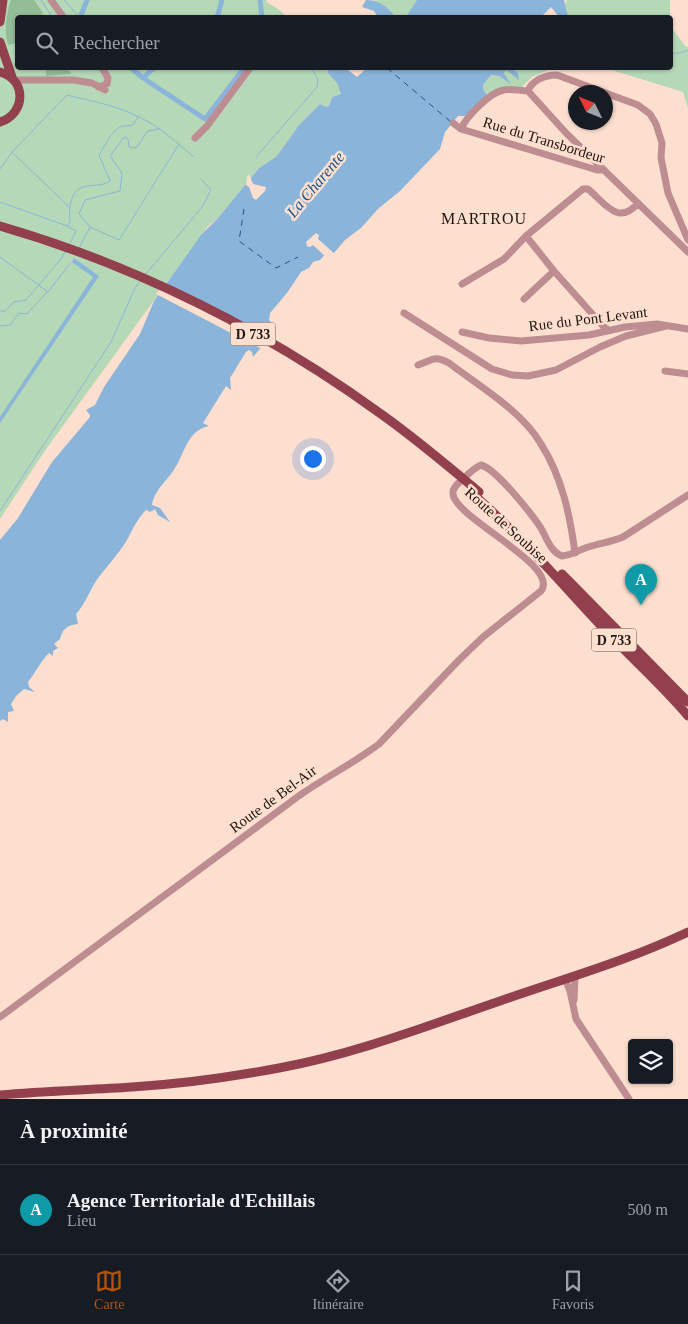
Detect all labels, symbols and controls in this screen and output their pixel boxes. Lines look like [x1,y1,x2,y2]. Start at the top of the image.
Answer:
search box [15,15,673,70]
icon: search [33,29,61,57]
text: Rechercher [73,32,160,53]
north arrow [568,85,613,130]
street label: Rue du Transbordeur [481,114,607,166]
water label: La Charente [283,148,348,221]
district label: MARTROU [441,210,527,227]
street label: Rue du Pont Levant [528,304,649,334]
road number: D 733 [230,322,276,346]
your location [300,446,326,472]
street label: Route de Soubise [462,484,551,566]
pin: A [625,564,657,605]
road number: D 733 [592,628,636,652]
street label: Route de Bel-Air [227,762,319,836]
map controls [628,1039,673,1084]
button: layers [628,1039,673,1084]
text: À proximité [20,1119,128,1143]
text: Agence Territoriale d'Echillais [67,1190,315,1211]
text: A [30,1201,42,1218]
text: 500 m [628,1201,668,1218]
text: Lieu [67,1212,96,1229]
tab: Carte [94,1267,124,1313]
tab: Itinéraire [313,1267,364,1313]
tab: Favoris [552,1267,594,1313]

